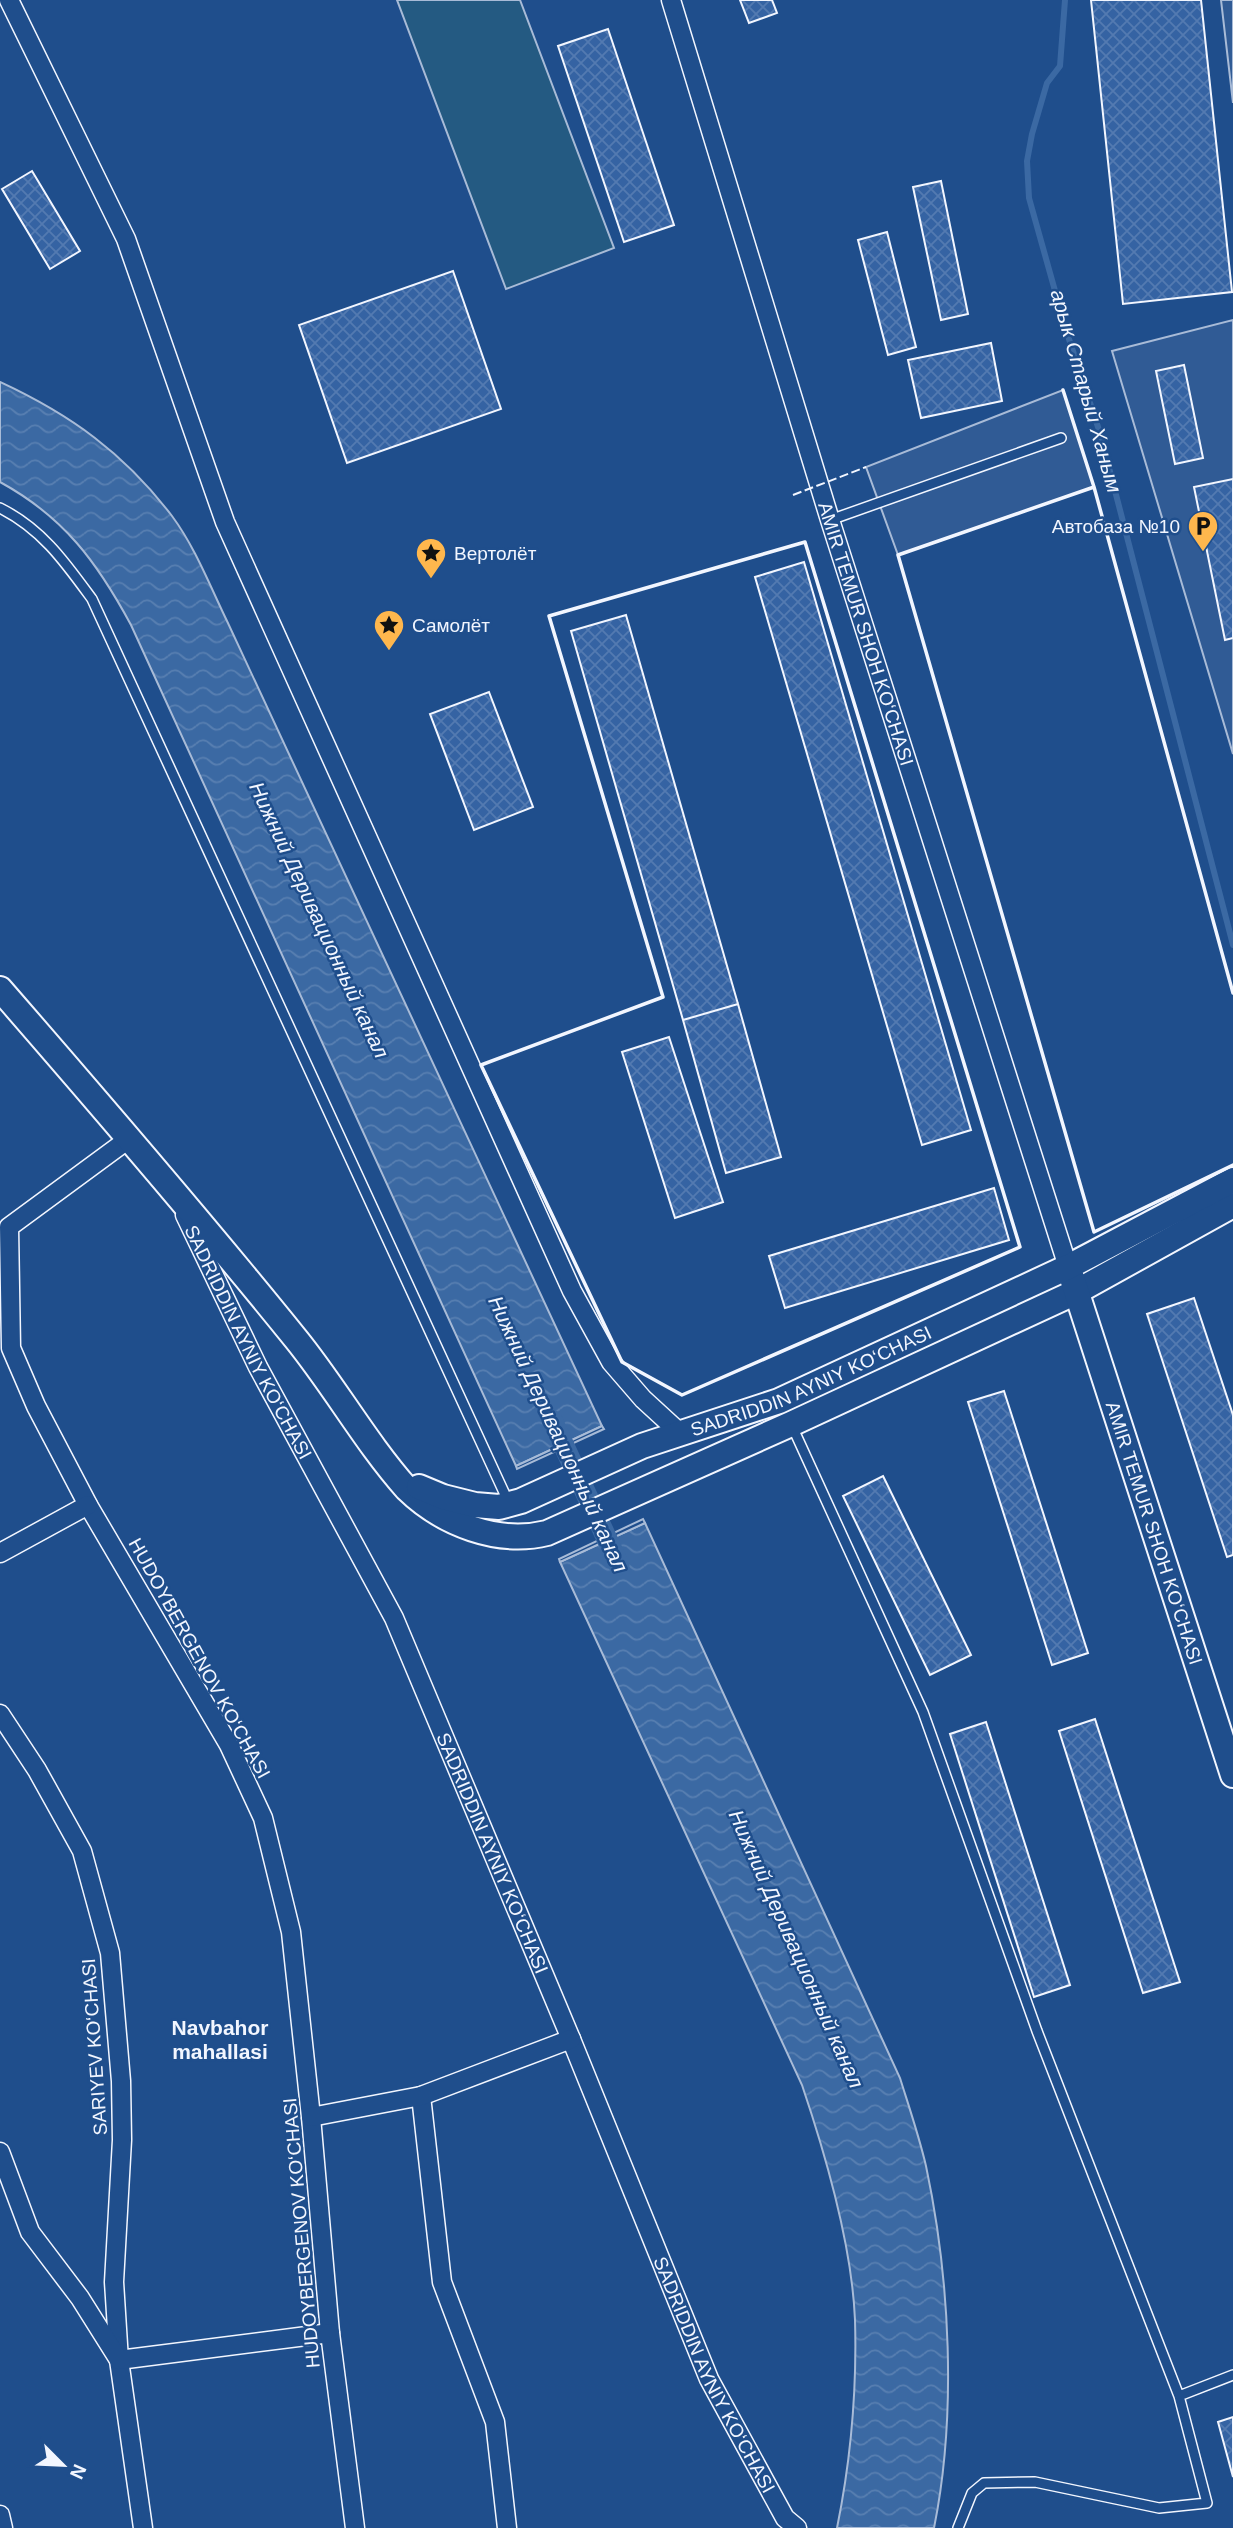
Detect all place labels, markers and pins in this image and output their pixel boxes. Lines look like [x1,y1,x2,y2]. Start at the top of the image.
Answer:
parking icon: Автобаза №10 [1186,509,1220,553]
place label: Автобаза №10 [1052,516,1180,537]
place icon: Вертолёт [414,536,448,580]
place label: Вертолёт [454,543,537,564]
place icon: Самолёт [372,608,406,652]
place label: Самолёт [412,615,490,636]

